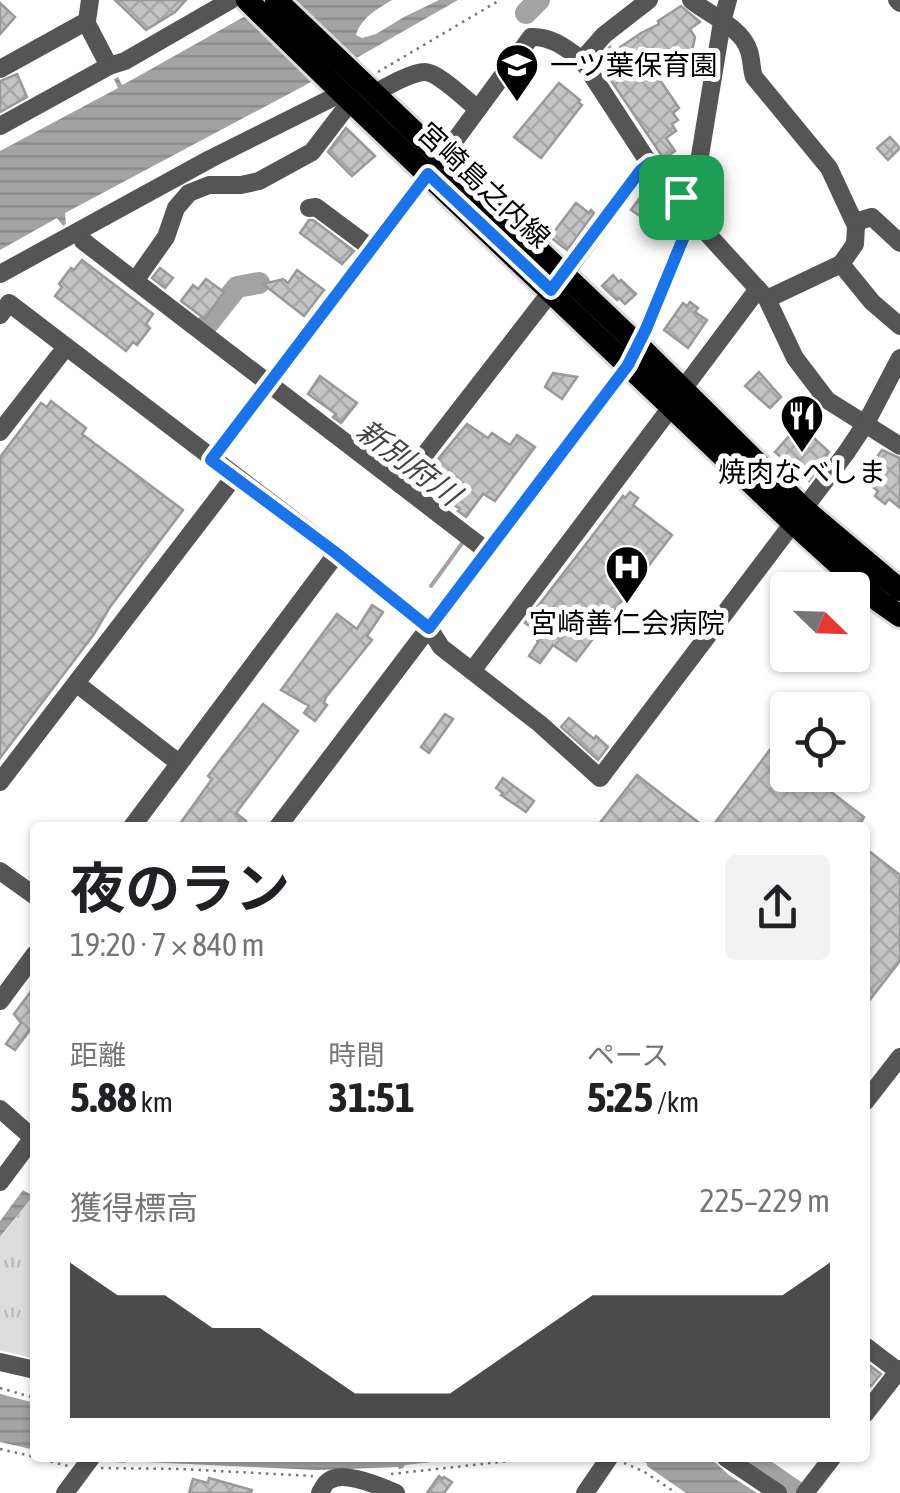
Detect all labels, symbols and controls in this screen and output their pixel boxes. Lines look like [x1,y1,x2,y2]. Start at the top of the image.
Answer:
school or university icon: 一ツ葉保育園 [494,42,540,103]
place label: 一ツ葉保育園 [550,49,718,81]
street label: 宮崎島之内線 [412,116,556,254]
pin [639,155,724,240]
icon: arrive [654,170,709,225]
restaurant icon: 焼肉なべしま [779,393,825,454]
water label: 新別府川 [351,412,470,513]
place label: 焼肉なべしま [718,456,886,488]
hospital icon: 宮崎善仁会病院 [604,544,650,605]
north arrow [770,572,870,672]
map controls [770,572,870,792]
place label: 宮崎善仁会病院 [529,607,725,639]
button: locate [770,692,870,792]
button: share [725,855,830,960]
text: 夜のラン [70,857,290,920]
text: 19:20 · 7 × 840 m [70,926,264,963]
text: 距離 [70,1039,126,1071]
text: 時間 [328,1039,384,1071]
text: ペース [587,1039,669,1071]
text: 5.88 [70,1073,137,1121]
text: 31:51 [328,1073,415,1121]
text: 5:25 [587,1073,653,1121]
text: km [137,1086,173,1118]
text: /km [653,1086,699,1118]
text: 225–229 m [700,1182,830,1219]
text: 獲得標高 [70,1189,198,1226]

